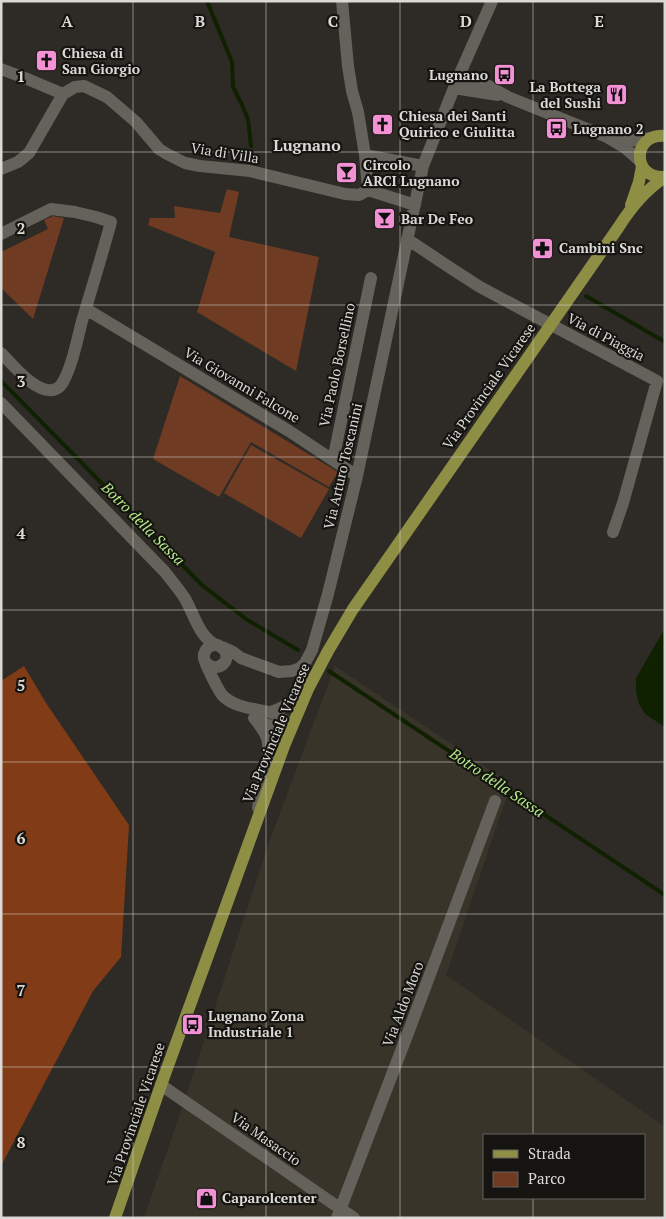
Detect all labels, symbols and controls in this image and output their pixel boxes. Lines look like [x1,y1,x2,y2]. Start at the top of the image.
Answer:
text: A [61,10,73,32]
text: B [195,10,205,32]
text: C [328,10,338,32]
text: D [460,10,472,32]
text: E [594,10,604,32]
place label: Chiesa di San Giorgio [62,43,140,78]
church icon: Chiesa di San Giorgio [34,49,58,73]
bus stop icon: Lugnano [492,63,516,87]
text: 1 [16,65,26,87]
place label: Lugnano [429,65,488,84]
place label: La Bottega del Sushi [530,77,601,112]
restaurant icon: La Bottega del Sushi [605,83,629,107]
place label: Chiesa dei Santi Quirico e Giulitta [399,106,515,141]
church icon: Chiesa dei Santi Quirico e Giulitta [371,112,395,136]
bus stop icon: Lugnano 2 [545,117,569,141]
place label: Lugnano 2 [573,119,644,138]
district label: Lugnano [273,134,341,156]
street label: Via di Villa [190,138,260,167]
place label: Circolo ARCI Lugnano [363,155,459,190]
bar icon: Circolo ARCI Lugnano [335,161,359,185]
bar icon: Bar De Feo [373,207,397,231]
place label: Bar De Feo [401,209,473,228]
text: 2 [16,217,26,239]
pharmacy icon: Cambini Snc [531,236,555,260]
place label: Cambini Snc [559,238,643,257]
street label: Via Paolo Borsellino [314,301,359,429]
street label: Via di Piaggia [564,308,648,365]
street label: Via Provinciale Vicarese [438,319,539,453]
street label: Via Giovanni Falcone [181,342,304,427]
text: 3 [16,370,26,392]
street label: Via Arturo Toscanini [319,401,366,531]
water label: Botro della Sassa [97,477,190,569]
text: 4 [16,522,26,544]
street label: Via Provinciale Vicarese [237,660,314,806]
text: 5 [16,674,26,696]
water label: Botro della Sassa [445,743,549,821]
text: 6 [16,827,26,849]
street label: Via Aldo Moro [378,958,428,1049]
text: 7 [16,979,26,1001]
place label: Lugnano Zona Industriale 1 [208,1006,305,1041]
bus stop icon: Lugnano Zona Industriale 1 [180,1012,204,1036]
street label: Via Provinciale Vicarese [102,1040,169,1188]
street label: Via Masaccio [228,1107,305,1170]
text: 8 [16,1131,26,1153]
legend [483,1134,646,1199]
text: Strada [528,1143,571,1163]
text: Parco [528,1168,565,1188]
shop icon: Caparolcenter [194,1186,218,1210]
place label: Caparolcenter [222,1188,317,1207]

